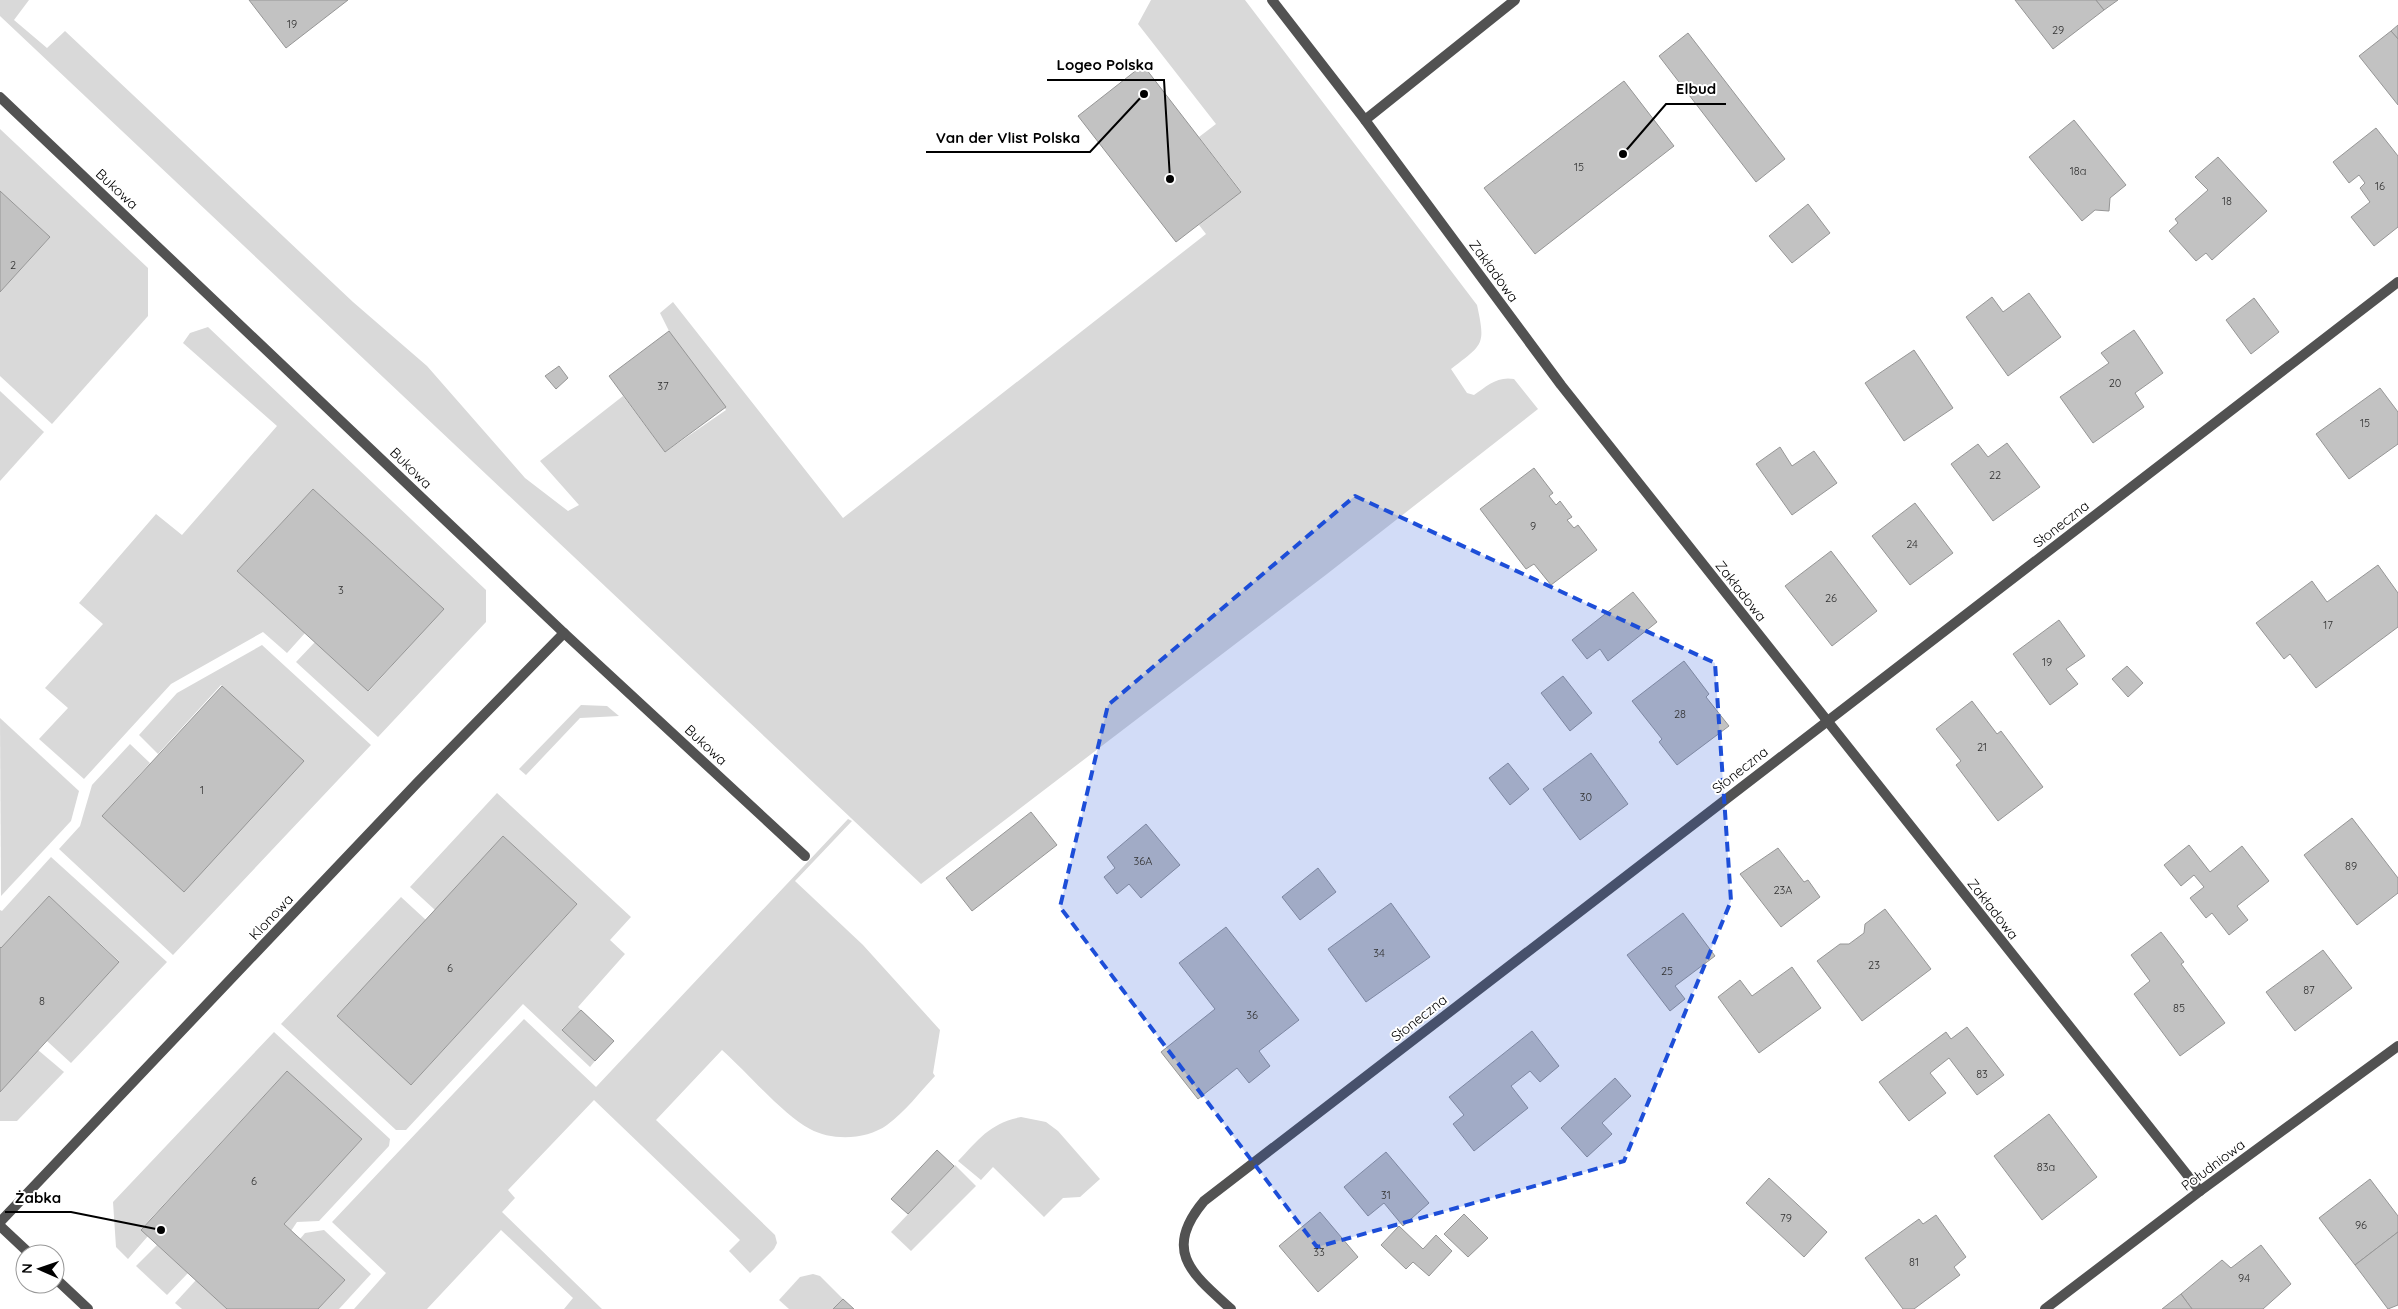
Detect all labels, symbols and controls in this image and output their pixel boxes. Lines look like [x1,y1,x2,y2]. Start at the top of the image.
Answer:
house number: 19 [287,17,297,31]
house number: 29 [2052,23,2064,37]
callout: Logeo Polska [1047,50,1164,80]
text: Logeo Polska [1057,55,1153,74]
callout: Elbud [1666,74,1726,104]
text: Elbud [1676,79,1716,98]
callout: Van der Vlist Polska [926,122,1090,152]
text: Van der Vlist Polska [936,128,1080,147]
house number: 15 [1574,160,1584,174]
house number: 18a [2070,164,2086,178]
street label: Bukowa [92,165,142,213]
house number: 16 [2375,179,2385,193]
house number: 18 [2222,194,2232,208]
street label: Zakładowa [1465,236,1523,306]
house number: 2 [10,258,16,272]
house number: 20 [2109,376,2121,390]
house number: 37 [657,379,669,393]
house number: 15 [2360,416,2370,430]
street label: Bukowa [386,444,436,492]
house number: 22 [1989,468,2001,482]
street label: Słoneczna [2029,497,2093,551]
house number: 9 [1530,519,1536,533]
house number: 24 [1906,537,1918,551]
street label: Zakładowa [1712,557,1770,625]
house number: 3 [338,583,344,597]
house number: 26 [1825,591,1837,605]
house number: 17 [2323,618,2333,632]
house number: 19 [2042,655,2052,669]
house number: 28 [1674,707,1686,721]
street label: Bukowa [681,721,731,769]
house number: 21 [1977,740,1987,754]
street label: Słoneczna [1708,743,1772,797]
house number: 1 [200,783,204,797]
house number: 30 [1580,790,1592,804]
house number: 36A [1134,854,1152,868]
house number: 89 [2345,859,2357,873]
street label: Zakładowa [1964,875,2022,943]
house number: 23A [1774,883,1792,897]
street label: Klonowa [245,890,297,944]
house number: 34 [1373,946,1385,960]
house number: 23 [1868,958,1880,972]
house number: 6 [447,961,453,975]
house number: 25 [1661,964,1673,978]
house number: 87 [2303,983,2315,997]
street label: Słoneczna [1387,991,1451,1045]
house number: 8 [39,994,45,1008]
house number: 85 [2173,1001,2185,1015]
house number: 36 [1246,1008,1258,1022]
house number: 83 [1976,1067,1988,1081]
street label: Południowa [2178,1135,2248,1195]
house number: 83a [2037,1160,2055,1174]
house number: 6 [251,1174,257,1188]
callout: Żabka [5,1182,71,1212]
text: Żabka [15,1188,61,1207]
house number: 31 [1381,1188,1391,1202]
house number: 79 [1780,1211,1792,1225]
house number: 96 [2355,1218,2367,1232]
north arrow [15,1244,65,1294]
house number: 33 [1313,1245,1325,1259]
house number: 81 [1909,1255,1919,1269]
text: N [18,1263,36,1274]
house number: 94 [2238,1271,2250,1285]

